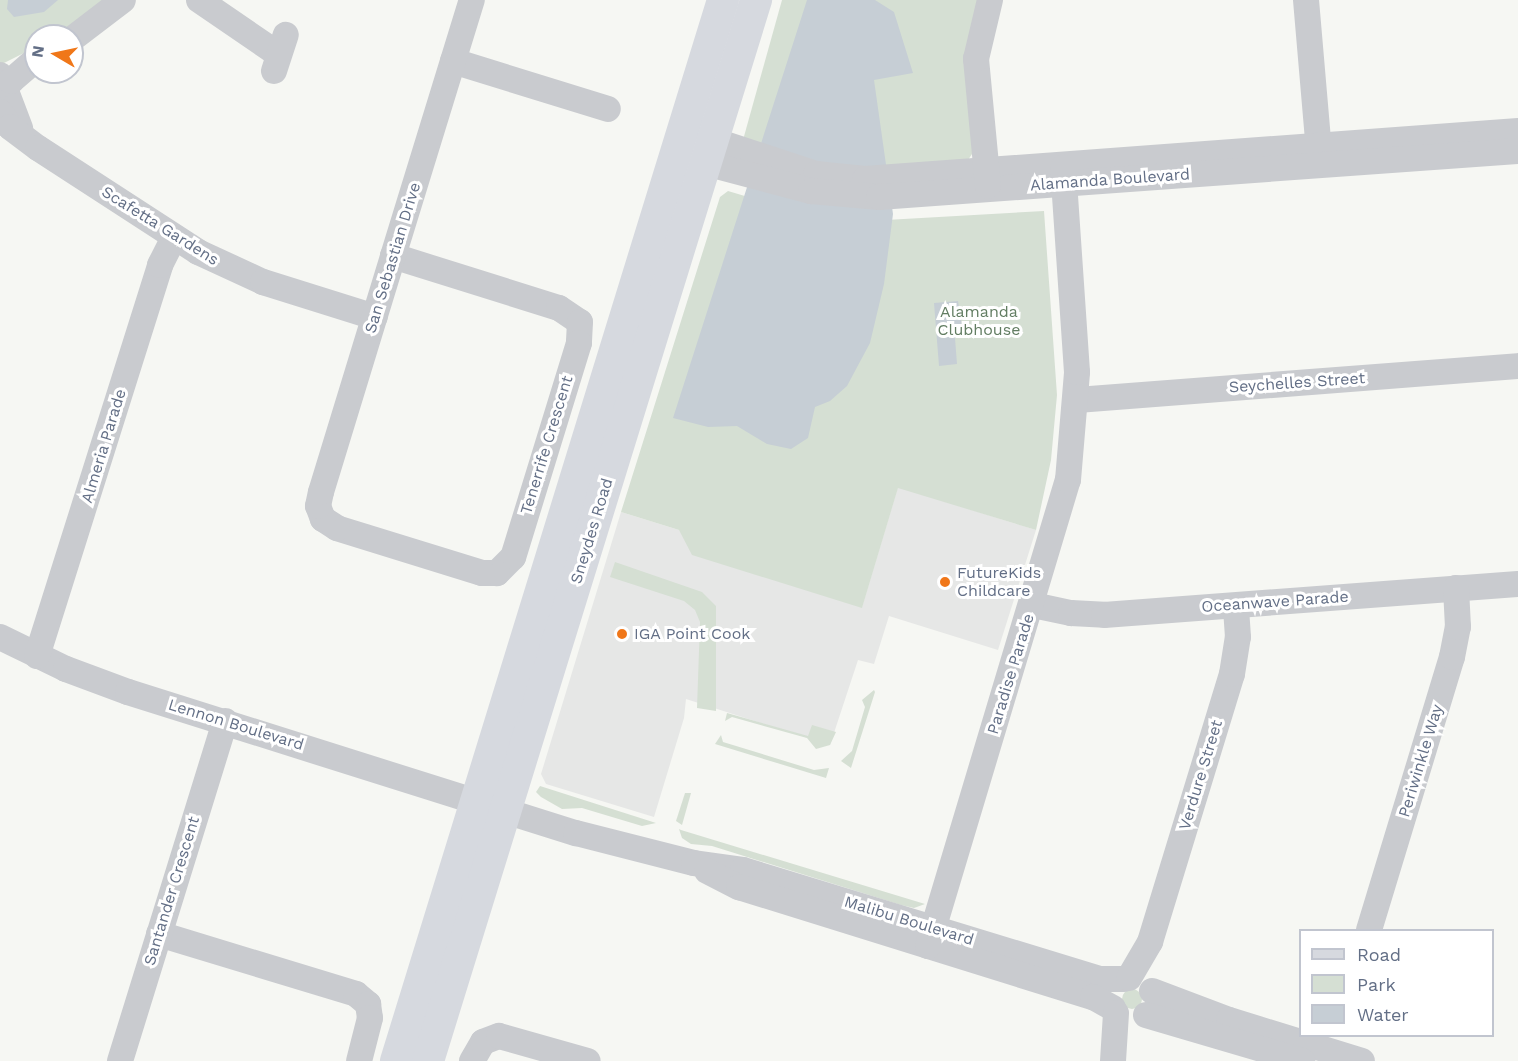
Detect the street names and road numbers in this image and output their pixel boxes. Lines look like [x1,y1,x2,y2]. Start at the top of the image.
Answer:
street label: Alamanda Boulevard [1029,165,1191,195]
street label: San Sebastian Drive [361,180,425,336]
street label: Scafetta Gardens [98,182,222,270]
street label: Seychelles Street [1228,369,1366,397]
street label: Tenerrife Crescent [517,373,577,517]
street label: Almeria Parade [77,386,131,506]
street label: Sneydes Road [567,476,617,586]
street label: Oceanwave Parade [1201,587,1349,617]
street label: Paradise Parade [984,611,1038,737]
street label: Lennon Boulevard [166,695,306,755]
street label: Periwinkle Way [1395,702,1447,820]
street label: Verdure Street [1175,718,1227,832]
street label: Santander Crescent [140,814,204,968]
street label: Malibu Boulevard [842,892,976,950]

